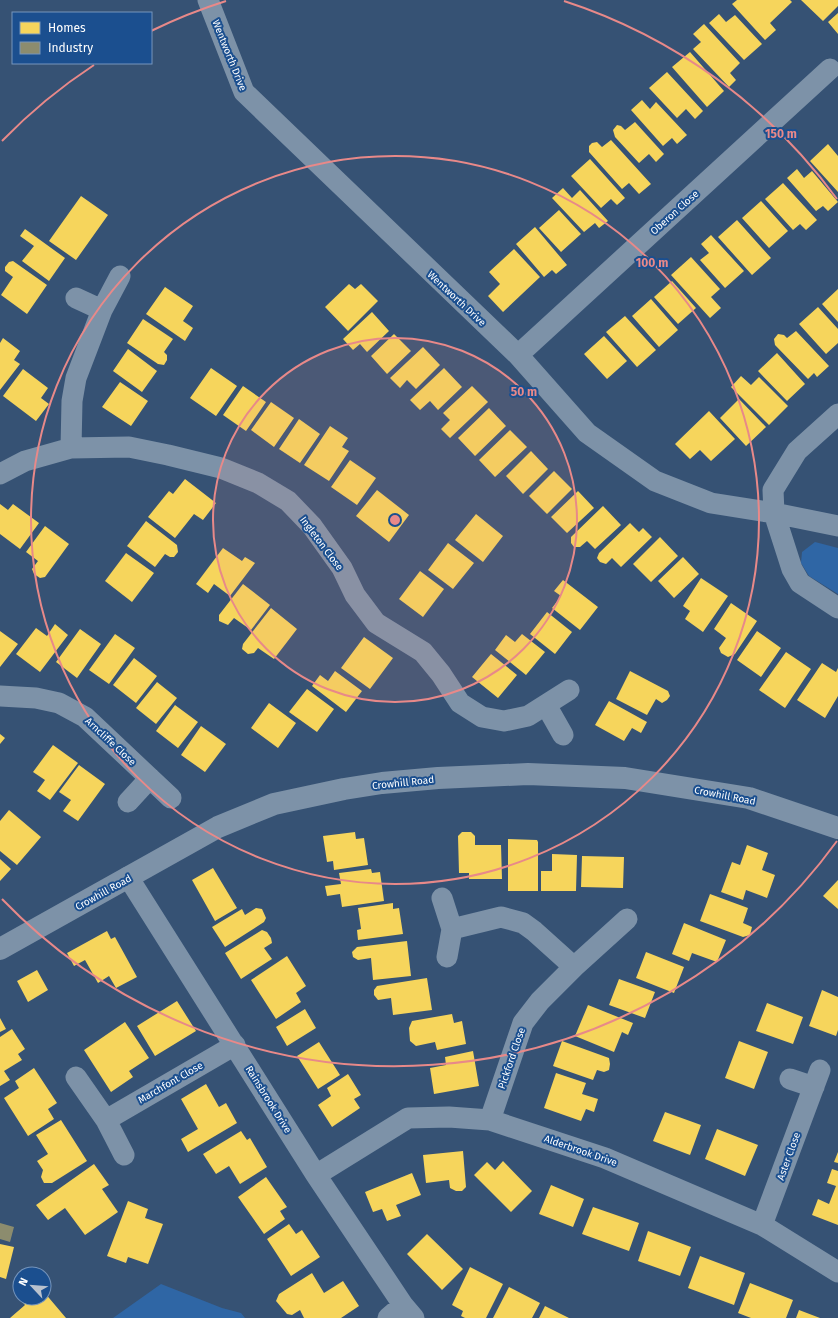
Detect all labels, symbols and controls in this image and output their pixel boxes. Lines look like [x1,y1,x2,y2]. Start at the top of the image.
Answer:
legend [12,12,152,64]
street label: Wentworth Drive [209,18,249,93]
text: Homes [48,21,86,35]
text: Industry [48,41,93,55]
text: 150 m [765,127,797,141]
street label: Oberon Close [648,188,701,237]
text: 100 m [636,256,668,270]
street label: Wentworth Drive [425,269,488,329]
text: 50 m [511,385,537,399]
centre of rings [388,513,402,527]
street label: Ingleton Close [297,514,345,573]
street label: Arncliffe Close [82,715,138,768]
street label: Crowhill Road [372,774,435,792]
street label: Crowhill Road [693,784,757,808]
street label: Crowhill Road [73,873,134,913]
street label: Pickford Close [496,1026,528,1091]
street label: Marchfont Close [136,1059,205,1106]
street label: Rainsbrook Drive [243,1064,294,1135]
street label: Aster Close [775,1131,803,1182]
street label: Alderbrook Drive [543,1133,619,1169]
north arrow [12,1266,52,1306]
text: N [16,1276,31,1288]

